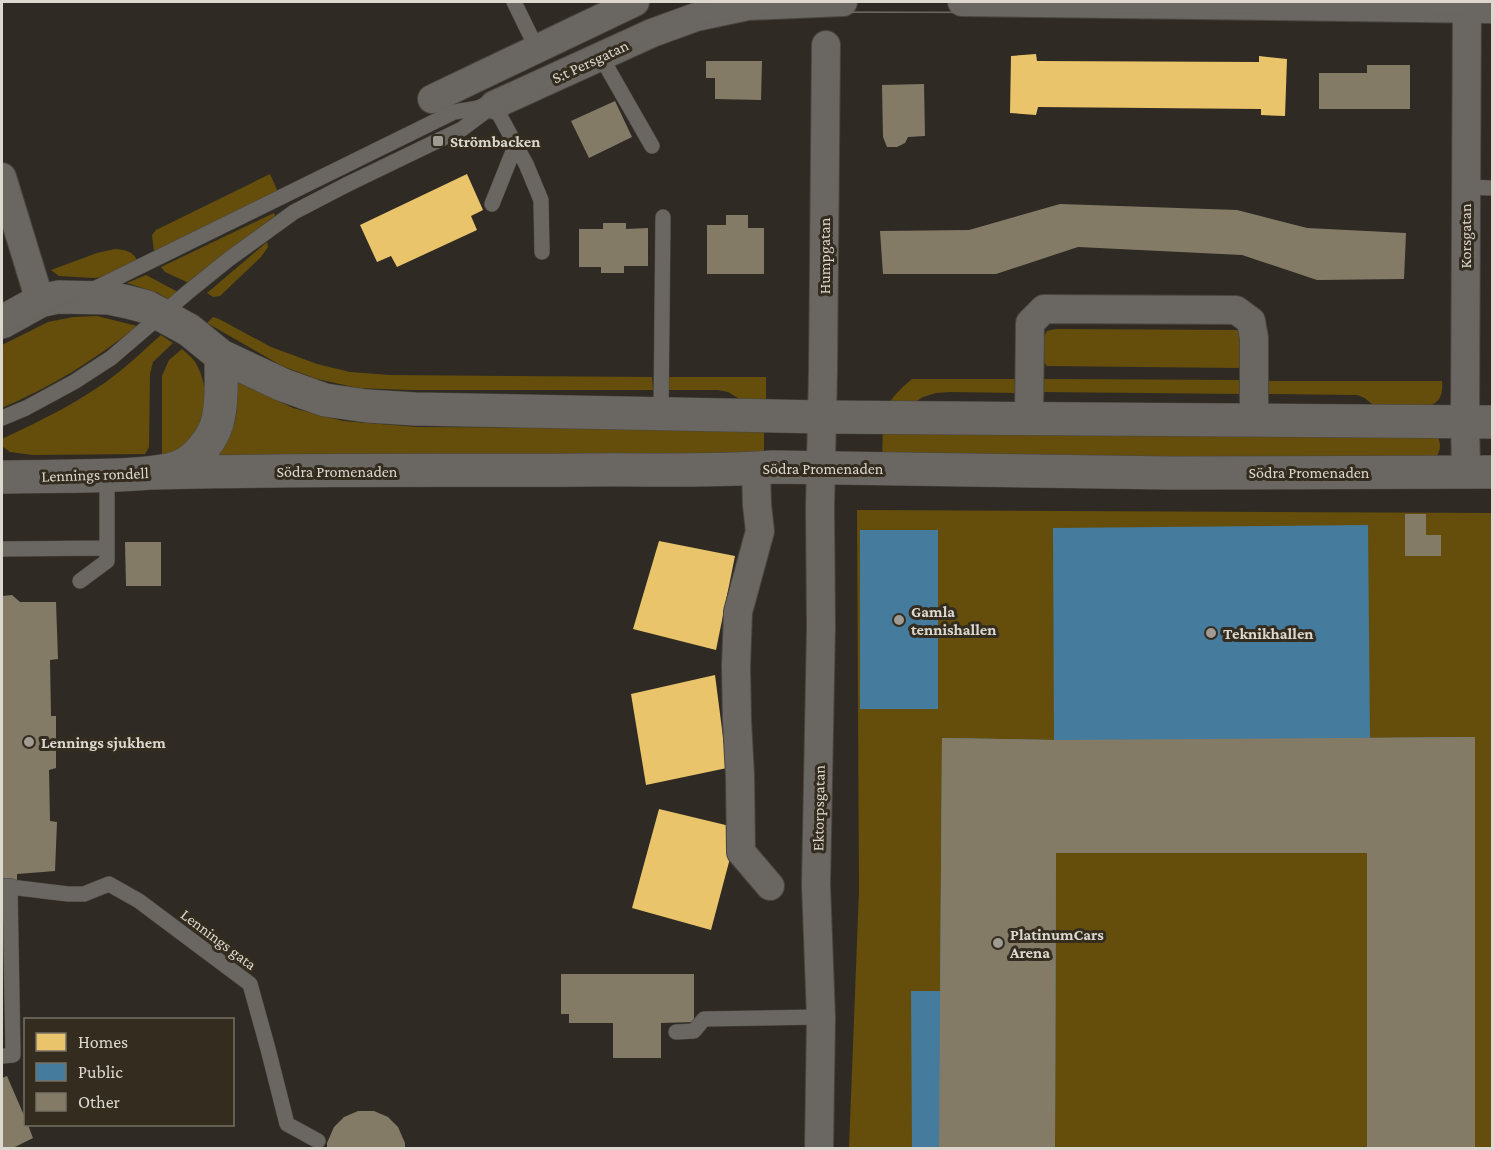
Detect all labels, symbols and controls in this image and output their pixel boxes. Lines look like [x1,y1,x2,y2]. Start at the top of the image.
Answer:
street label: S:t Persgatan [549,36,632,87]
place label: Strömbacken [450,133,540,150]
marker: Strömbacken [431,134,445,148]
street label: Korsgatan [1457,203,1475,269]
street label: Humpgatan [816,217,834,294]
street label: Södra Promenaden [763,460,884,477]
street label: Södra Promenaden [277,463,398,480]
street label: Lennings rondell [41,464,149,486]
street label: Södra Promenaden [1249,464,1370,481]
place label: Gamla tennishallen [911,603,996,638]
marker: Gamla tennishallen [892,613,906,627]
place label: Teknikhallen [1223,625,1314,642]
marker: Teknikhallen [1204,626,1218,640]
place label: Lennings sjukhem [41,734,166,752]
marker: Lennings sjukhem [22,735,36,749]
street label: Ektorpsgatan [809,764,829,851]
street label: Lennings gata [177,906,260,974]
place label: PlatinumCars Arena [1009,926,1104,961]
marker: PlatinumCars Arena [991,936,1005,950]
legend [24,1018,234,1126]
text: Homes [78,1032,128,1052]
text: Public [78,1062,123,1082]
text: Other [78,1092,121,1112]

